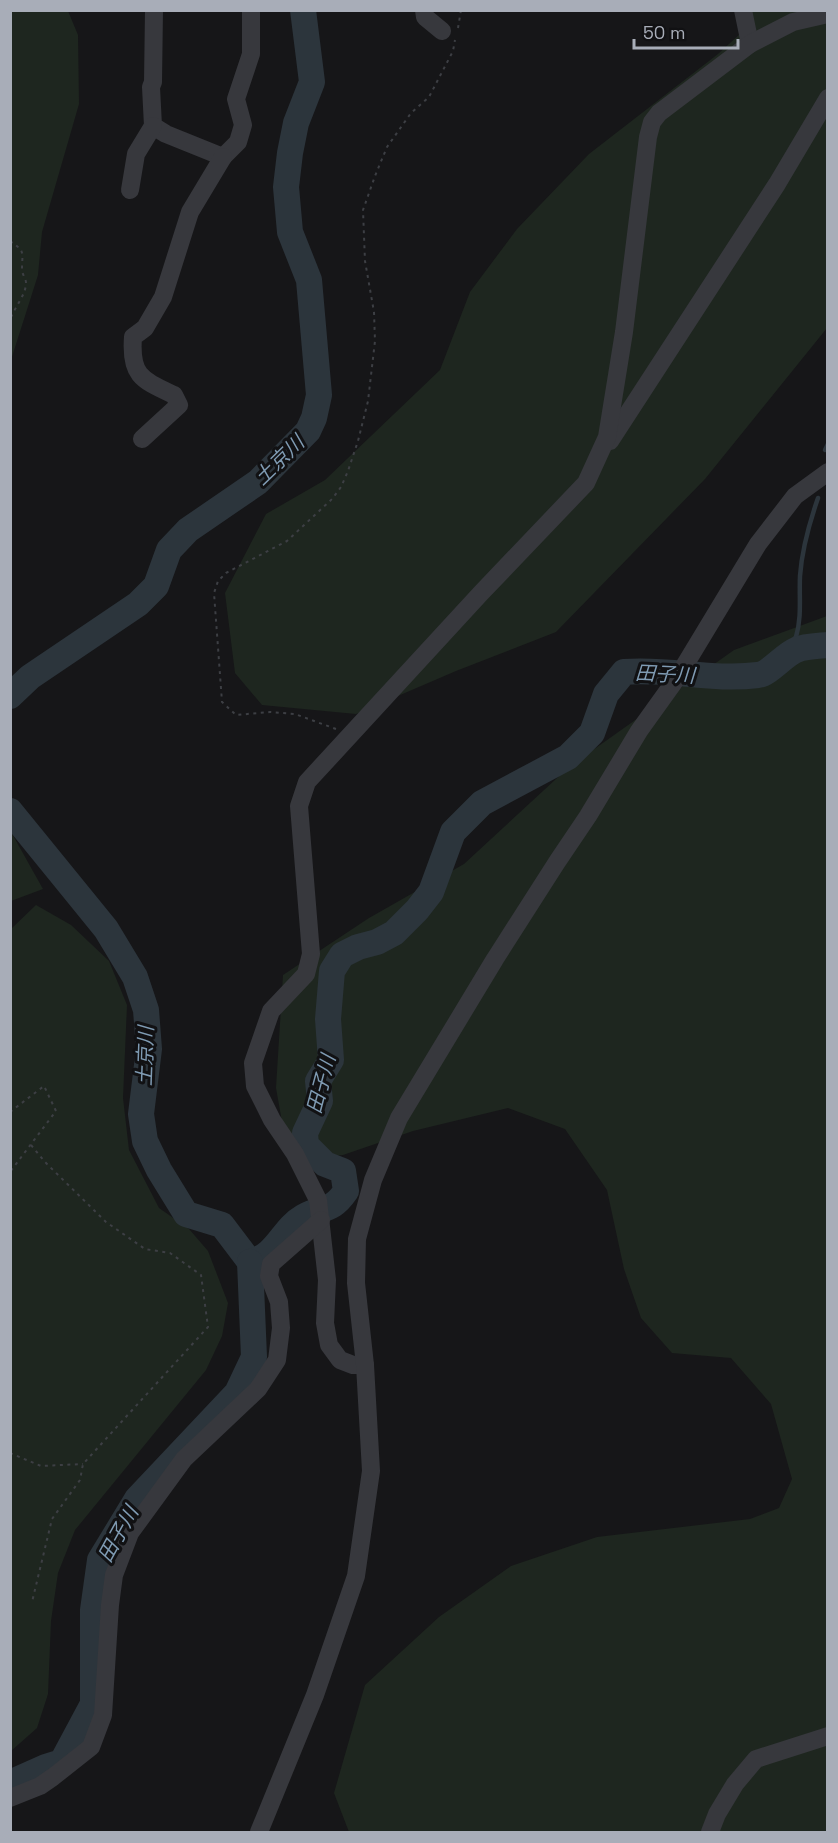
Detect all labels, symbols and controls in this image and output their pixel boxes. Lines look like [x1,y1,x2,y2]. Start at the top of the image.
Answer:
scale bar [634,12,738,50]
text: 50 m [643,21,685,44]
water label: 土京川 [248,428,311,490]
water label: 田子川 [634,659,698,689]
water label: 土京川 [131,1024,159,1086]
water label: 田子川 [301,1050,342,1116]
water label: 田子川 [92,1500,145,1567]

